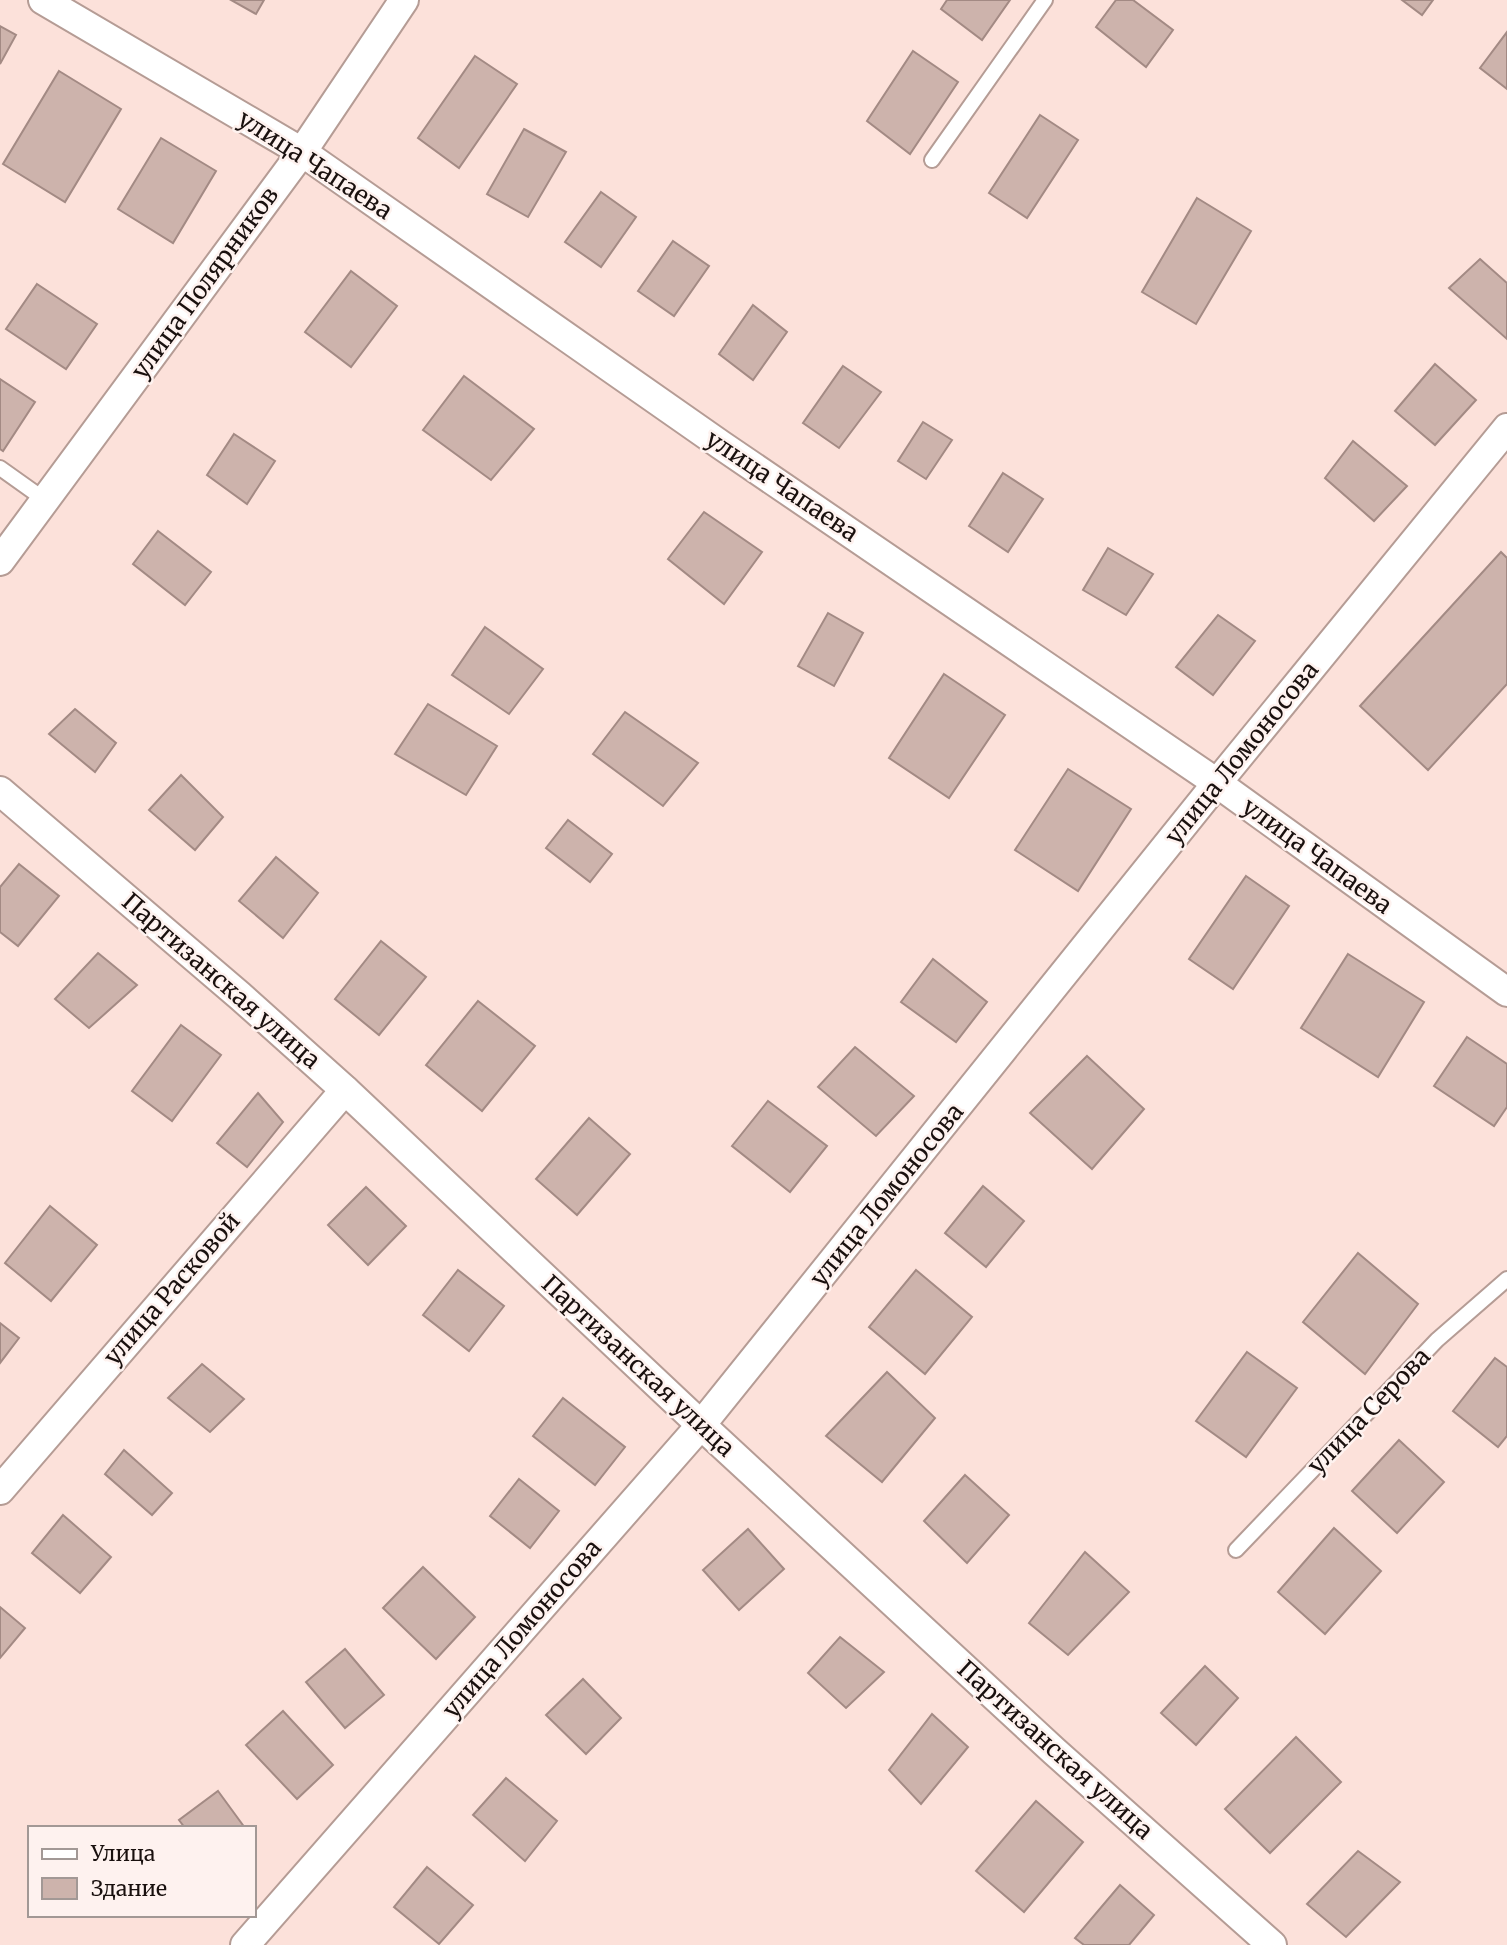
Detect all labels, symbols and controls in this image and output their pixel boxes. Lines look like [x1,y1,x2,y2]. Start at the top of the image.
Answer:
street label: улица Чапаева [232,103,398,226]
street label: улица Полярников [124,180,285,385]
street label: улица Чапаева [700,423,865,548]
street label: улица Ломоносова [1158,655,1325,851]
street label: улица Чапаева [1236,791,1398,920]
street label: Партизанская улица [116,886,327,1075]
street label: улица Ломоносова [803,1097,970,1293]
street label: улица Расковой [97,1206,246,1371]
street label: Партизанская улица [535,1268,741,1463]
street label: улица Серова [1301,1341,1437,1480]
street label: улица Ломоносова [436,1533,608,1724]
street label: Партизанская улица [951,1654,1160,1846]
legend [28,1826,256,1917]
text: Улица [90,1840,155,1867]
text: Здание [91,1875,167,1902]

